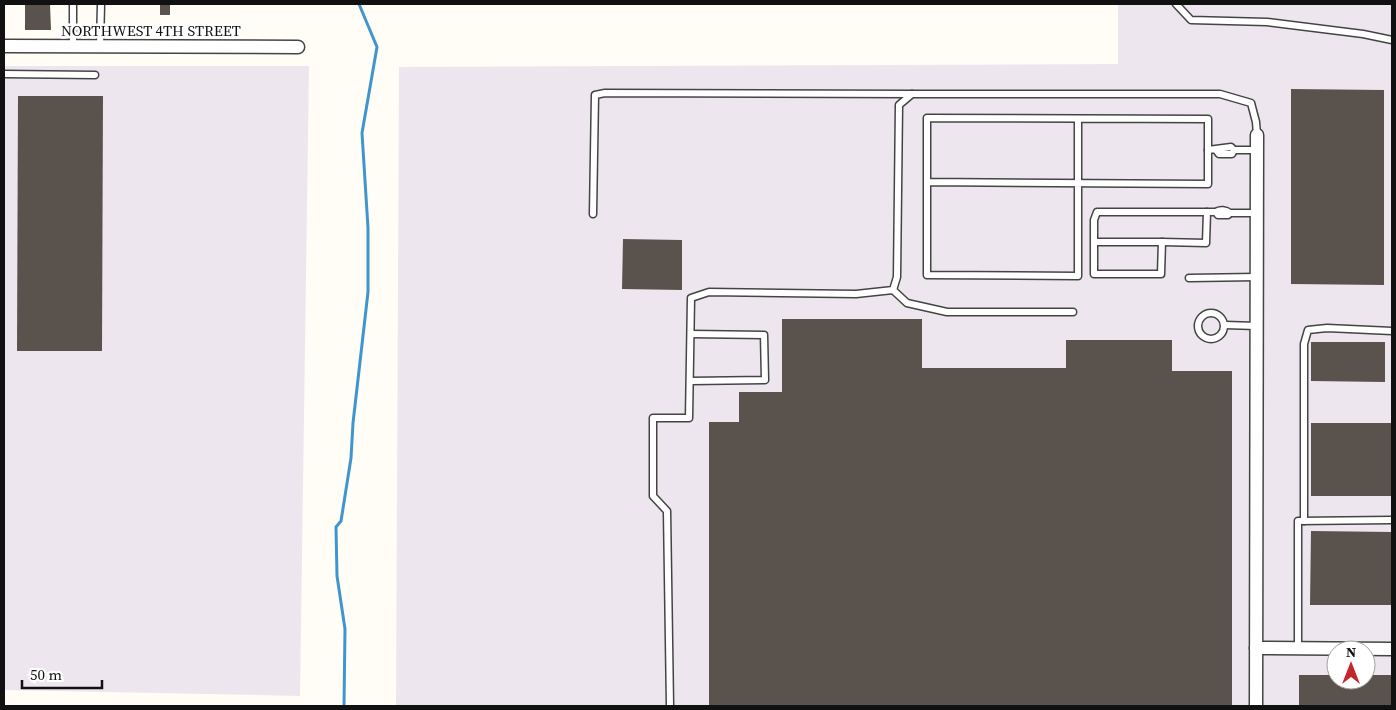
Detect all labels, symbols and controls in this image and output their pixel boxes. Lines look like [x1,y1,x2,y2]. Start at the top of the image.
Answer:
street label: NORTHWEST 4TH STREET [61,20,241,41]
north arrow [1326,640,1376,690]
text: N [1346,642,1356,662]
scale bar [22,658,102,690]
text: 50 m [30,664,62,685]

